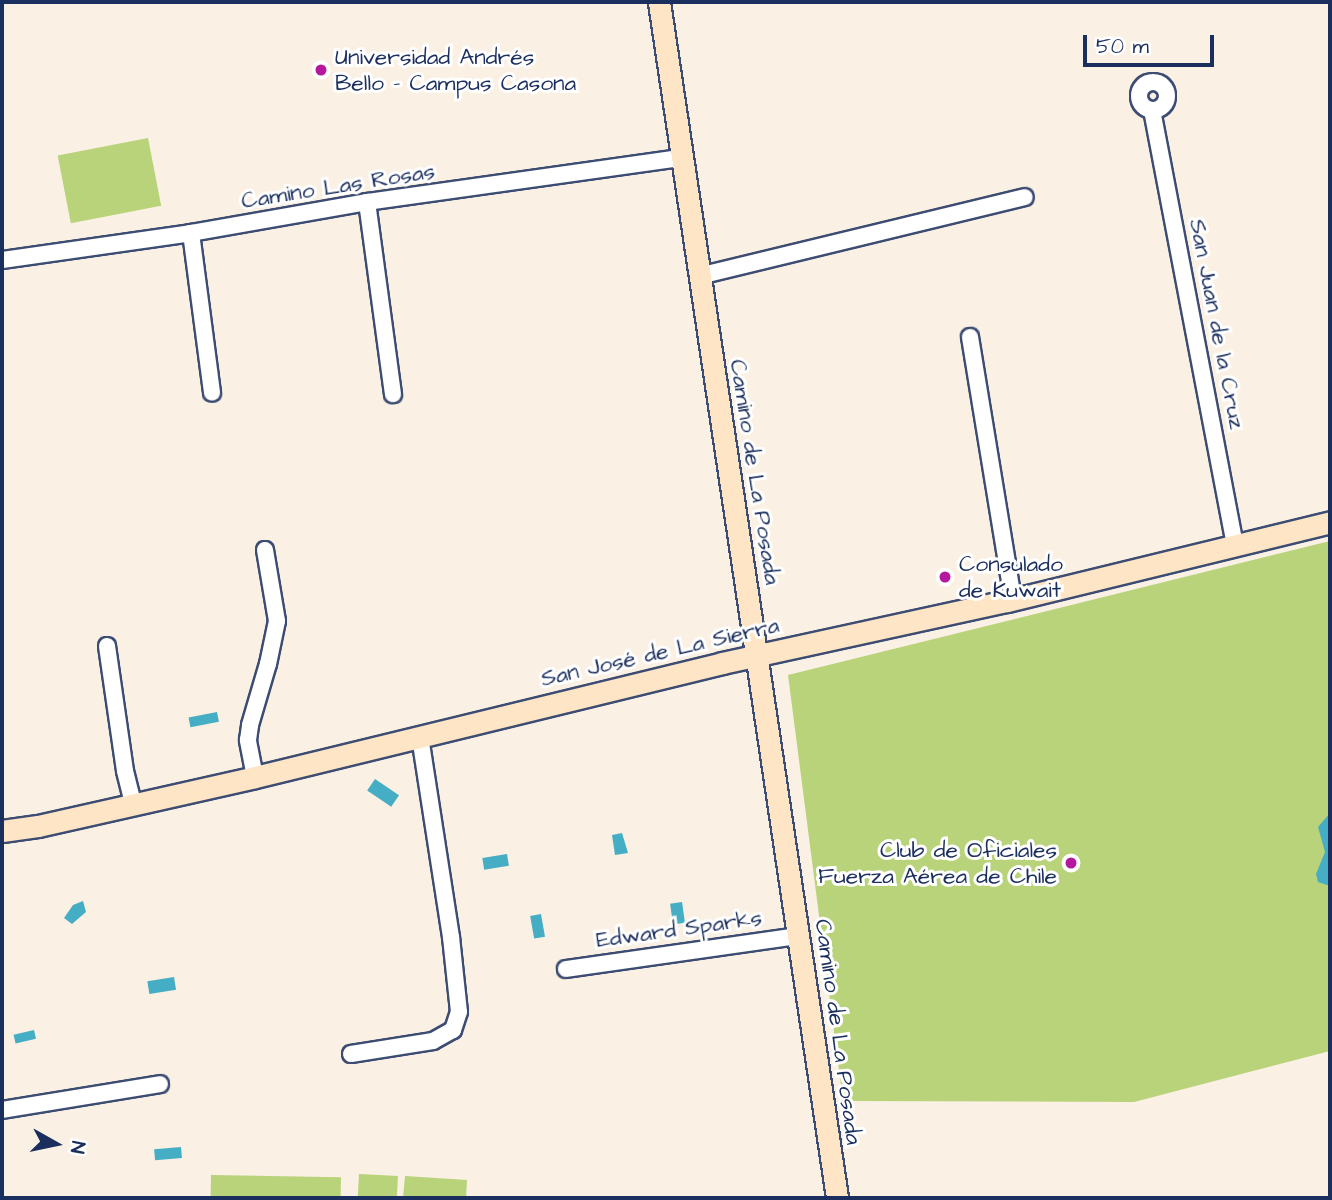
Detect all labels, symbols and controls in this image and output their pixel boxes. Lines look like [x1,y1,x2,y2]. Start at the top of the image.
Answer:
scale bar [1087,21,1218,65]
text: 50 m [1096,32,1149,61]
place label: Universidad Andrés Bello - Campus Casona [335,43,576,97]
marker: Universidad Andrés Bello - Campus Casona [313,62,329,78]
street label: Camino Las Rosas [239,157,437,215]
street label: San Juan de la Cruz [1183,217,1251,431]
street label: Camino de La Posada [724,357,786,587]
place label: Consulado de Kuwait [959,550,1063,604]
marker: Consulado de Kuwait [937,569,953,585]
street label: San José de La Sierra [538,611,782,693]
place label: Club de Oficiales Fuerza Aérea de Chile [818,836,1057,890]
marker: Club de Oficiales Fuerza Aérea de Chile [1063,855,1079,871]
street label: Edward Sparks [594,904,764,954]
street label: Camino de La Posada [808,917,868,1147]
north arrow [21,1109,91,1179]
text: N [63,1139,92,1155]

